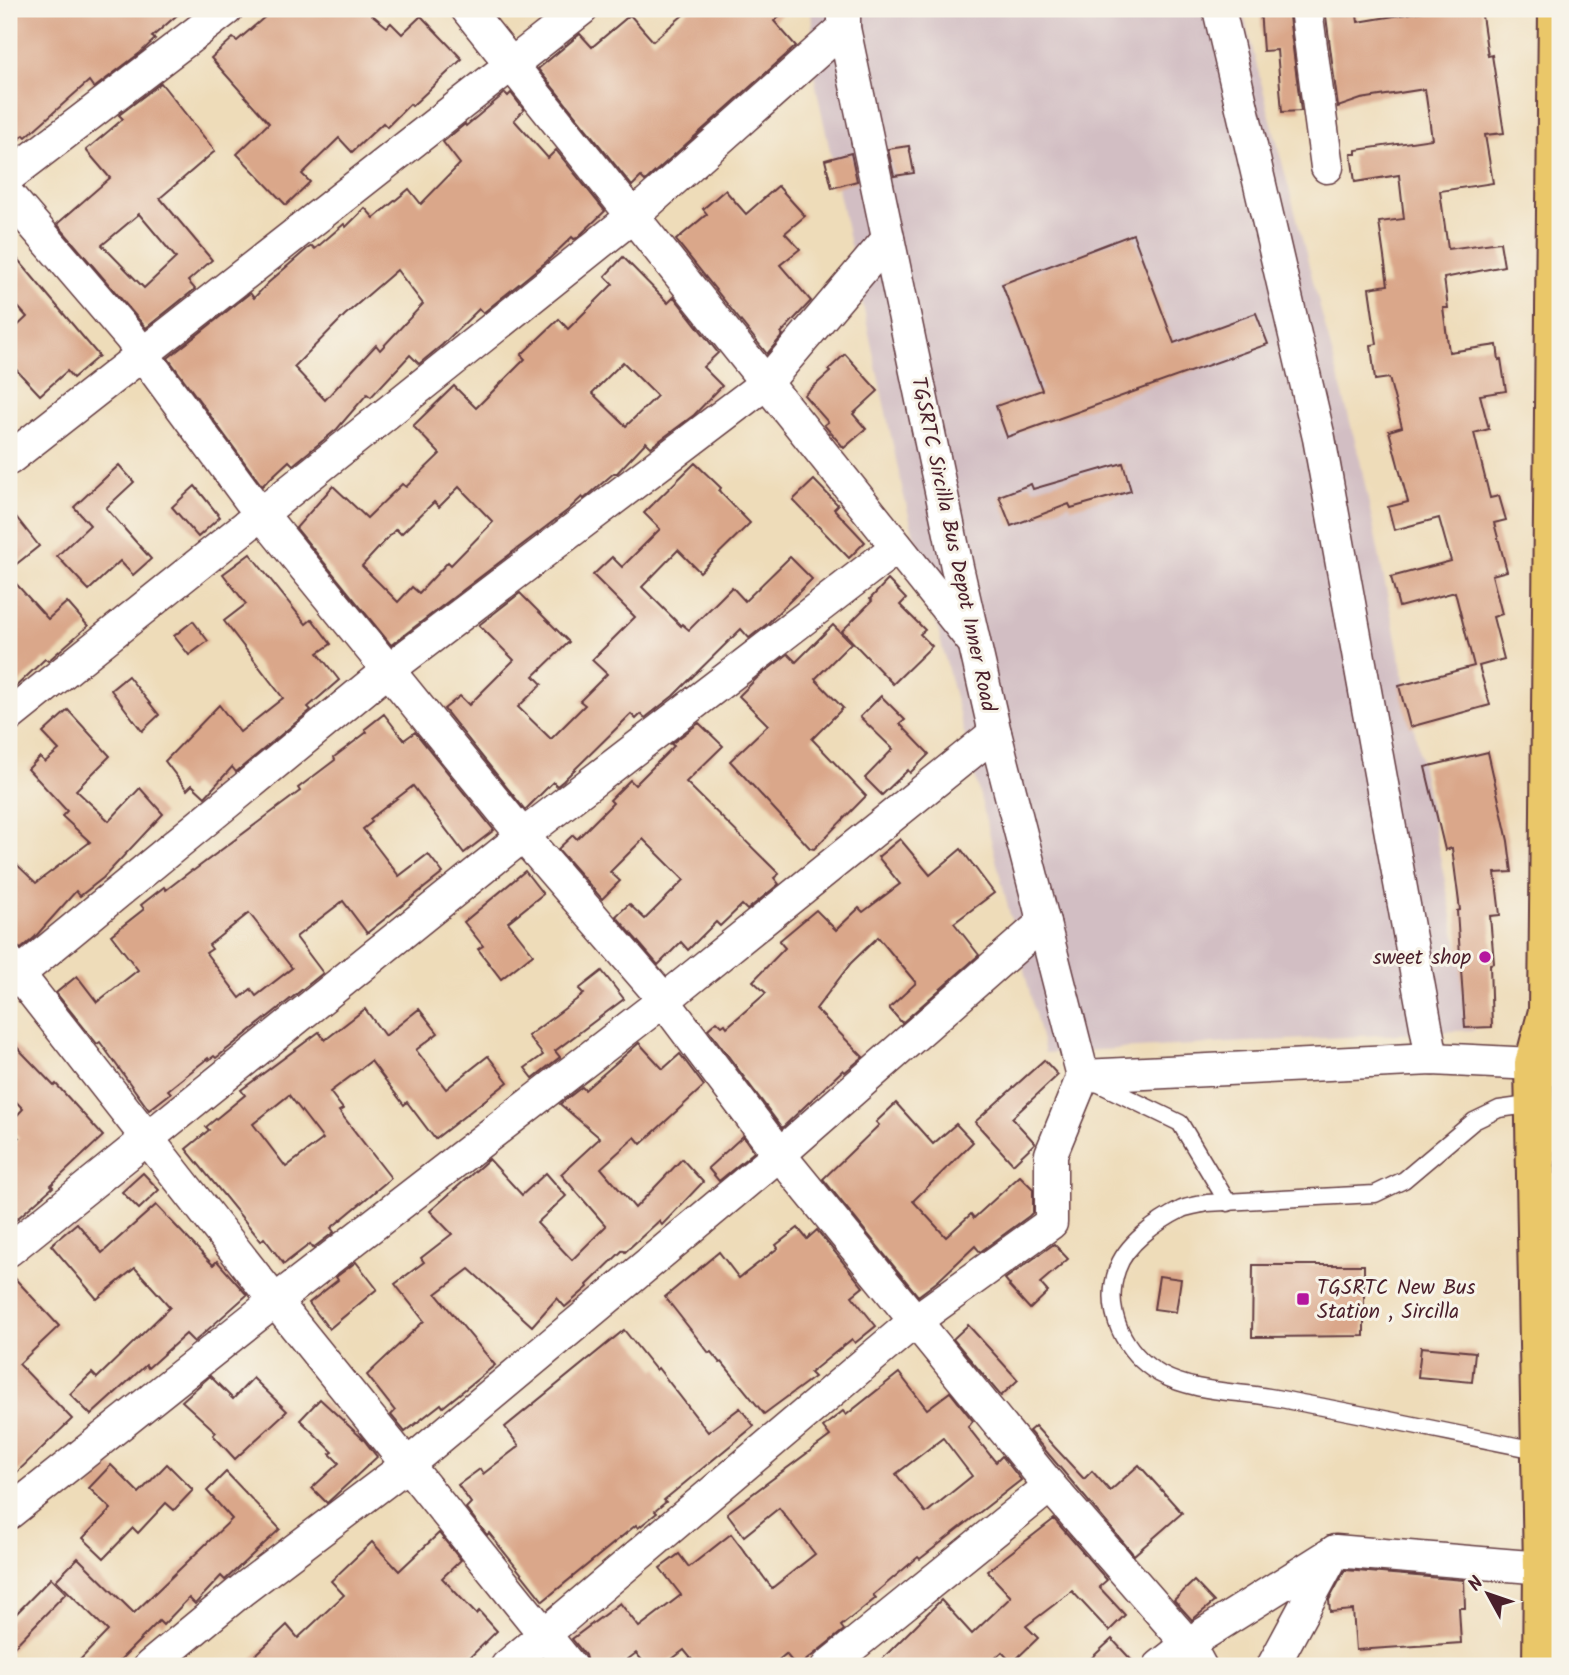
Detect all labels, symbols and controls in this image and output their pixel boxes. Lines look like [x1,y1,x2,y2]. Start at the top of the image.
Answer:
street label: TGSRTC Sircilla Bus Depot Inner Road [901,374,1004,715]
place label: sweet shop [1373,942,1471,975]
marker: sweet shop [1477,949,1493,965]
place label: TGSRTC New Bus Station , Sircilla [1317,1272,1475,1329]
marker: TGSRTC New Bus Station , Sircilla [1295,1291,1311,1307]
north arrow [1454,1560,1524,1630]
text: N [1461,1570,1492,1599]

